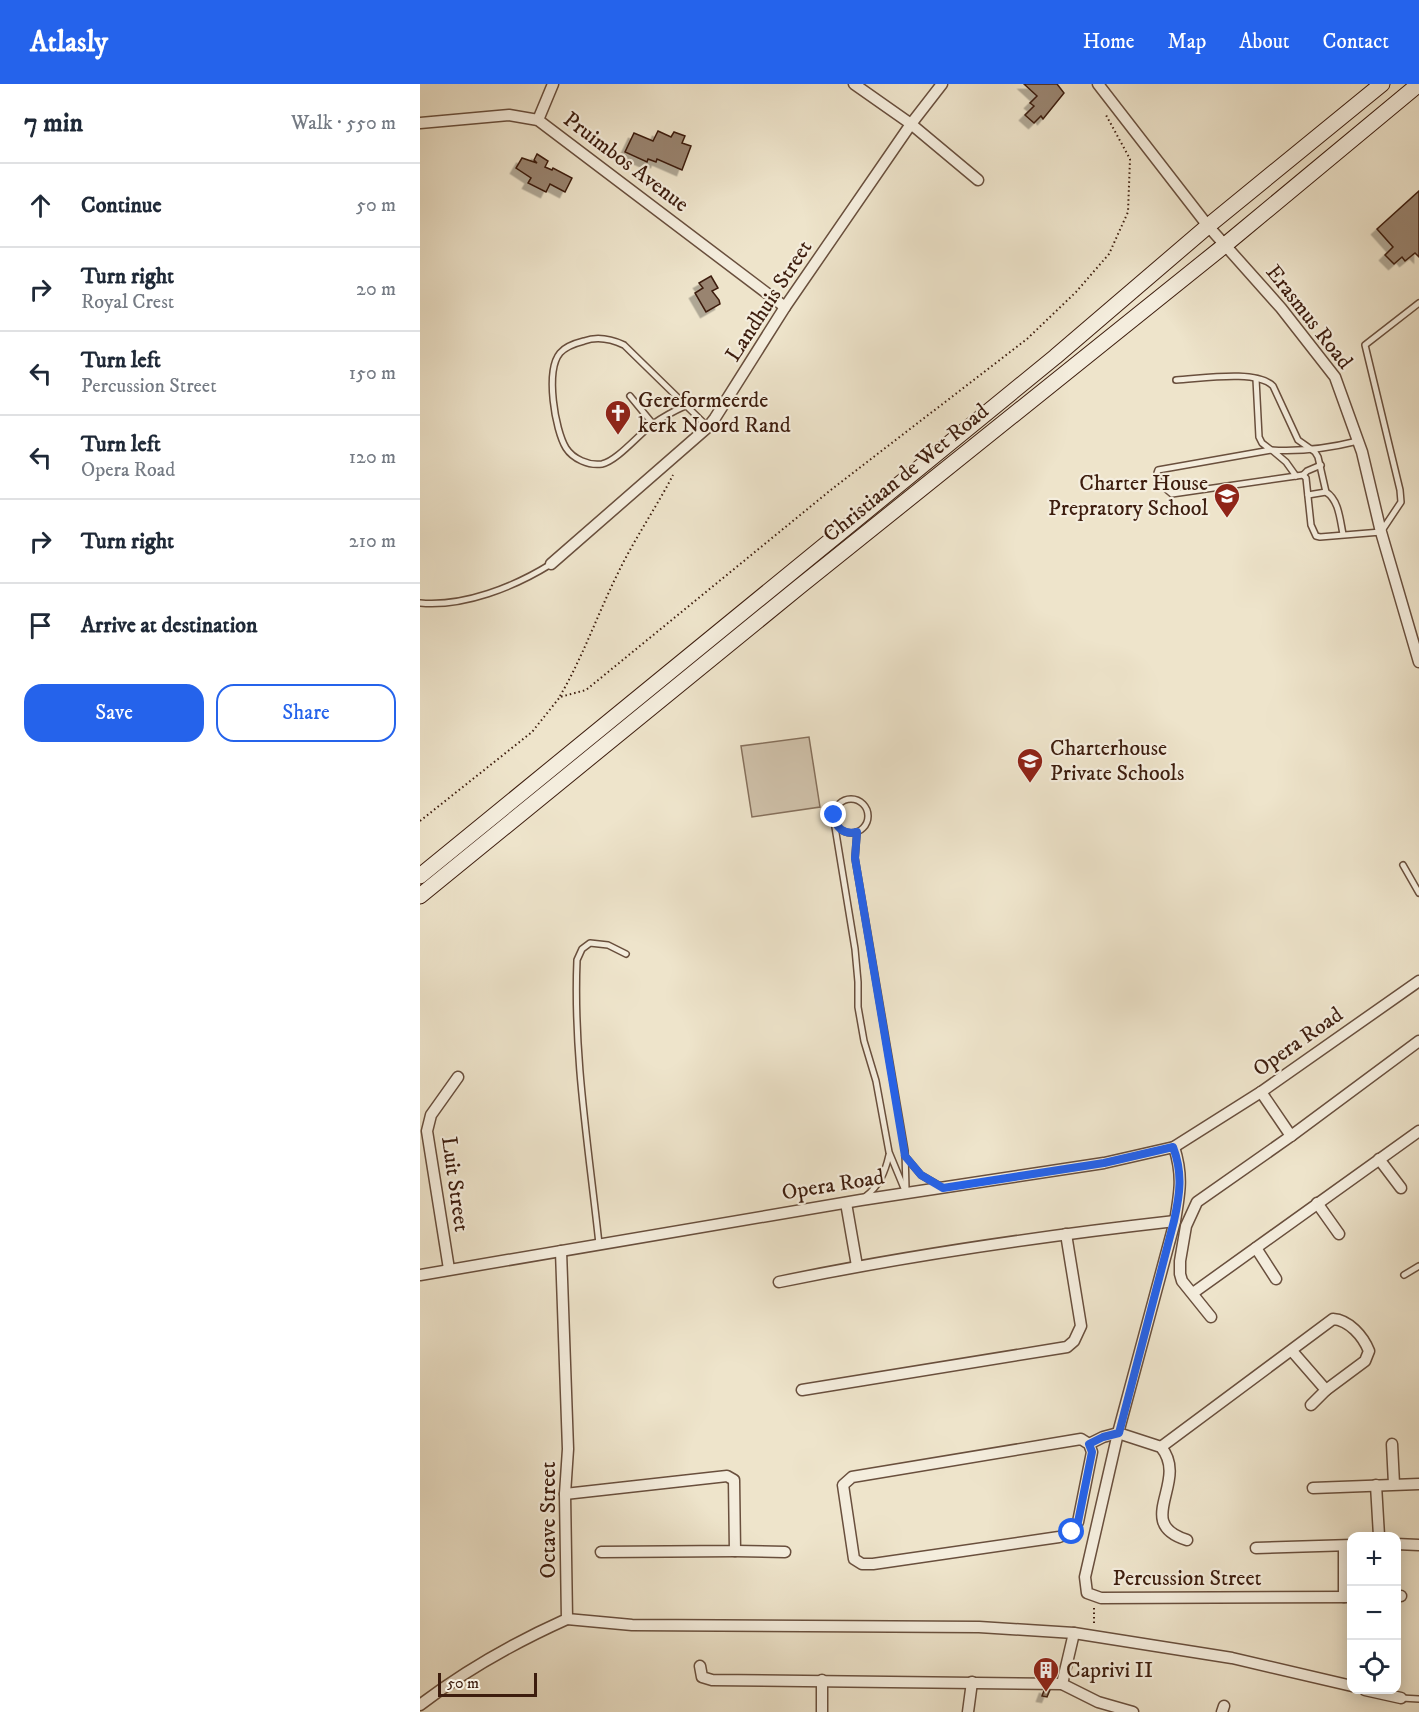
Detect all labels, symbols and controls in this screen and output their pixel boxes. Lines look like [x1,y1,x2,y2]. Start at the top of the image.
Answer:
text: Atlasly [30,25,108,60]
text: Home [1083,29,1135,55]
text: Map [1168,29,1206,55]
text: About [1239,29,1290,55]
text: Contact [1323,29,1389,55]
street label: Pruimbos Avenue [558,106,694,218]
text: 7 min [24,107,83,140]
text: Walk · 550 m [291,111,396,136]
icon: ahead [24,189,57,222]
text: Continue [81,192,162,219]
text: 50 m [356,193,396,218]
street label: Landhuis Street [720,235,818,367]
street label: Erasmus Road [1260,259,1358,375]
text: Turn right [81,263,174,290]
icon: right [24,273,57,306]
text: 20 m [356,277,396,302]
text: Royal Crest [81,290,174,315]
text: Turn left [81,347,161,374]
icon: left [24,357,57,390]
text: 150 m [349,361,396,386]
text: Percussion Street [81,374,217,399]
place label: Gereformeerde kerk Noord Rand [638,387,791,439]
church icon: Gereformeerde kerk Noord Rand [603,398,633,436]
street label: Christiaan de Wet Road [818,398,994,548]
text: Turn left [81,431,161,458]
icon: left [24,441,57,474]
text: 120 m [349,445,396,470]
text: Opera Road [81,458,175,483]
place label: Charter House Prepratory School [1048,470,1208,522]
school or university icon: Charter House Prepratory School [1212,481,1242,519]
icon: right [24,525,57,558]
text: Turn right [81,528,174,555]
text: 210 m [349,529,396,554]
icon: arrive [24,609,57,642]
text: Arrive at destination [81,612,258,639]
button: Save [24,684,204,742]
button: Share [216,684,396,742]
place label: Charterhouse Private Schools [1050,735,1184,787]
school or university icon: Charterhouse Private Schools [1015,746,1045,784]
route end [820,801,846,827]
street label: Opera Road [1248,1001,1348,1083]
street label: Luit Street [435,1135,475,1233]
street label: Opera Road [780,1164,886,1206]
street label: Octave Street [535,1462,562,1578]
route start [1058,1518,1084,1544]
map controls [1347,1532,1401,1694]
button: + [1347,1532,1401,1586]
street label: Percussion Street [1112,1565,1262,1592]
button: − [1347,1586,1401,1640]
button: locate [1347,1640,1401,1694]
building icon: Caprivi II [1031,1655,1061,1693]
place label: Caprivi II [1066,1657,1153,1684]
scale bar [438,1670,537,1698]
text: 50 m [447,1673,479,1693]

